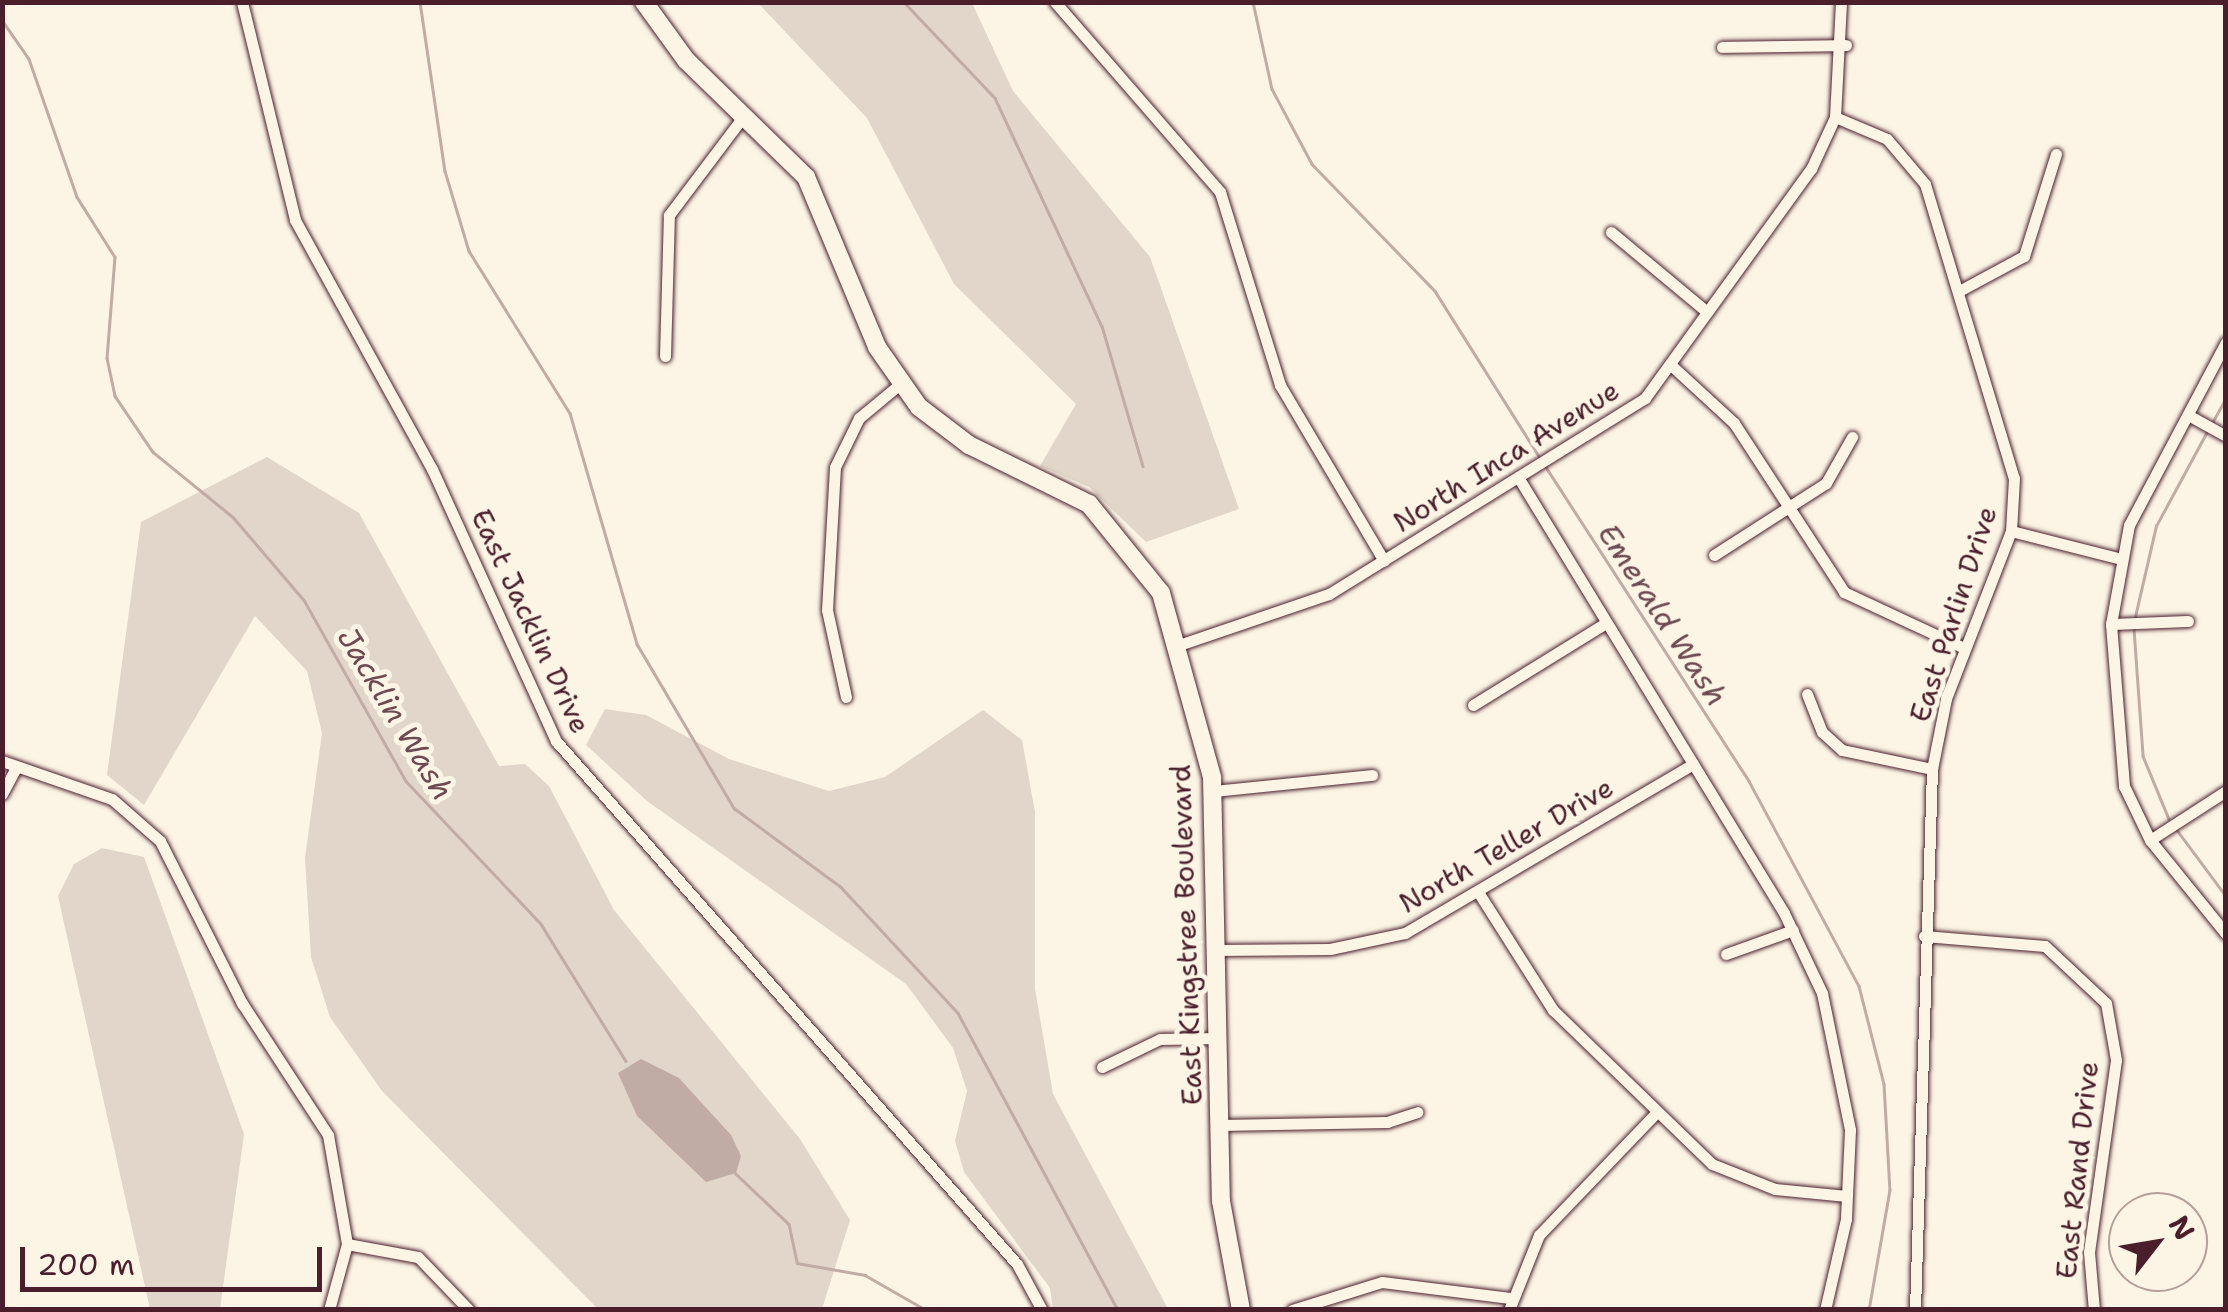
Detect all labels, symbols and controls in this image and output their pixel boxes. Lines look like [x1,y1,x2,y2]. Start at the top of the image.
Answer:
street label: North Inca Avenue [1387,373,1625,539]
street label: East Parlin Drive [1902,502,2004,726]
street label: East Jacklin Drive [464,504,598,738]
water label: Emerald Wash [1590,517,1734,713]
water label: Jacklin Wash [330,621,460,807]
street label: East Kingstree Boulevard [1163,764,1209,1106]
street label: North Teller Drive [1393,770,1619,920]
street label: East Rand Drive [2049,1060,2105,1280]
north arrow [2108,1192,2208,1292]
text: N [2160,1208,2204,1247]
scale bar [25,1227,328,1289]
text: 200 m [37,1244,135,1285]

